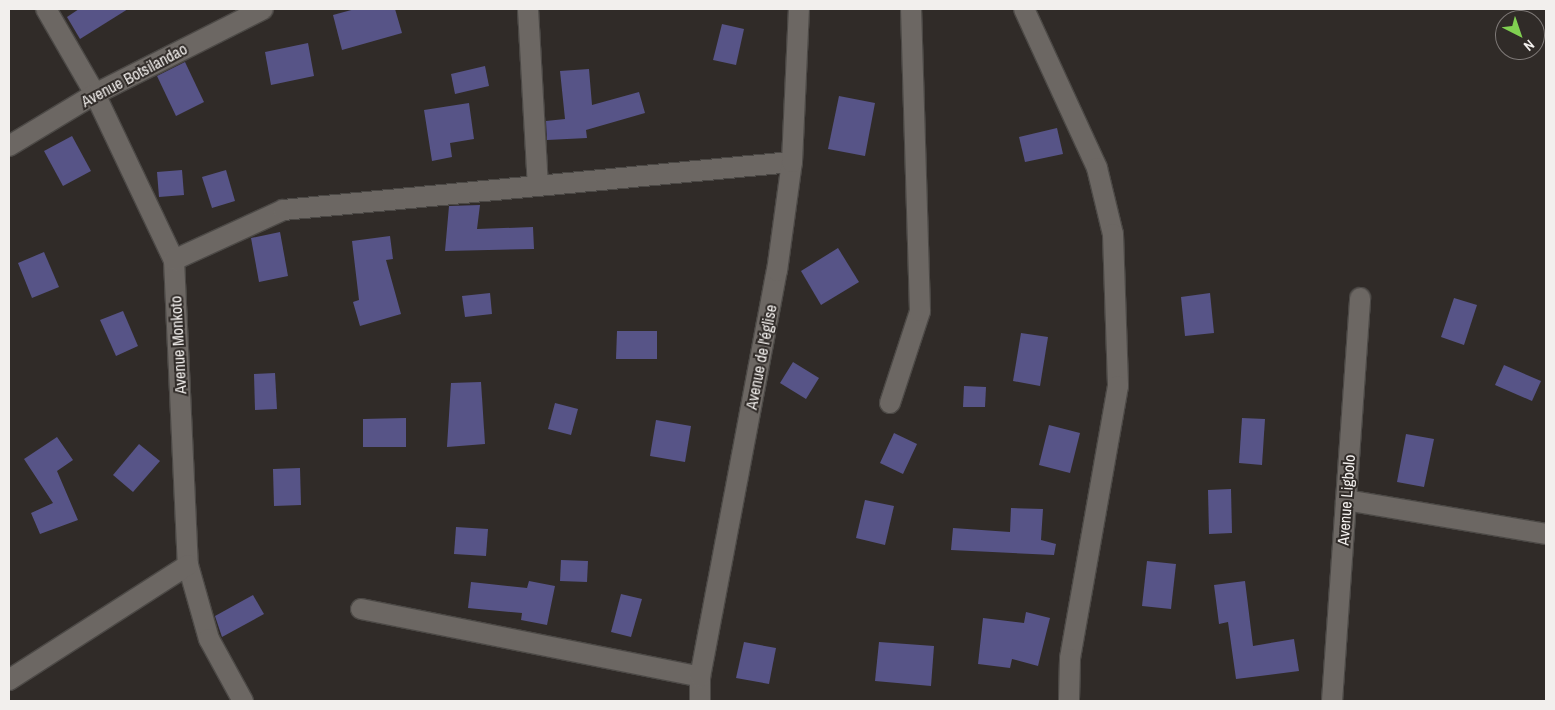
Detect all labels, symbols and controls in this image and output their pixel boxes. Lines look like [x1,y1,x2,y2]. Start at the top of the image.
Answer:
north arrow [1495,10,1545,60]
text: N [1520,36,1538,55]
street label: Avenue Botsilandao [78,39,190,111]
street label: Avenue Monkoto [166,295,190,395]
street label: Avenue de l'église [741,303,781,411]
street label: Avenue Ligbolo [1333,454,1359,546]

